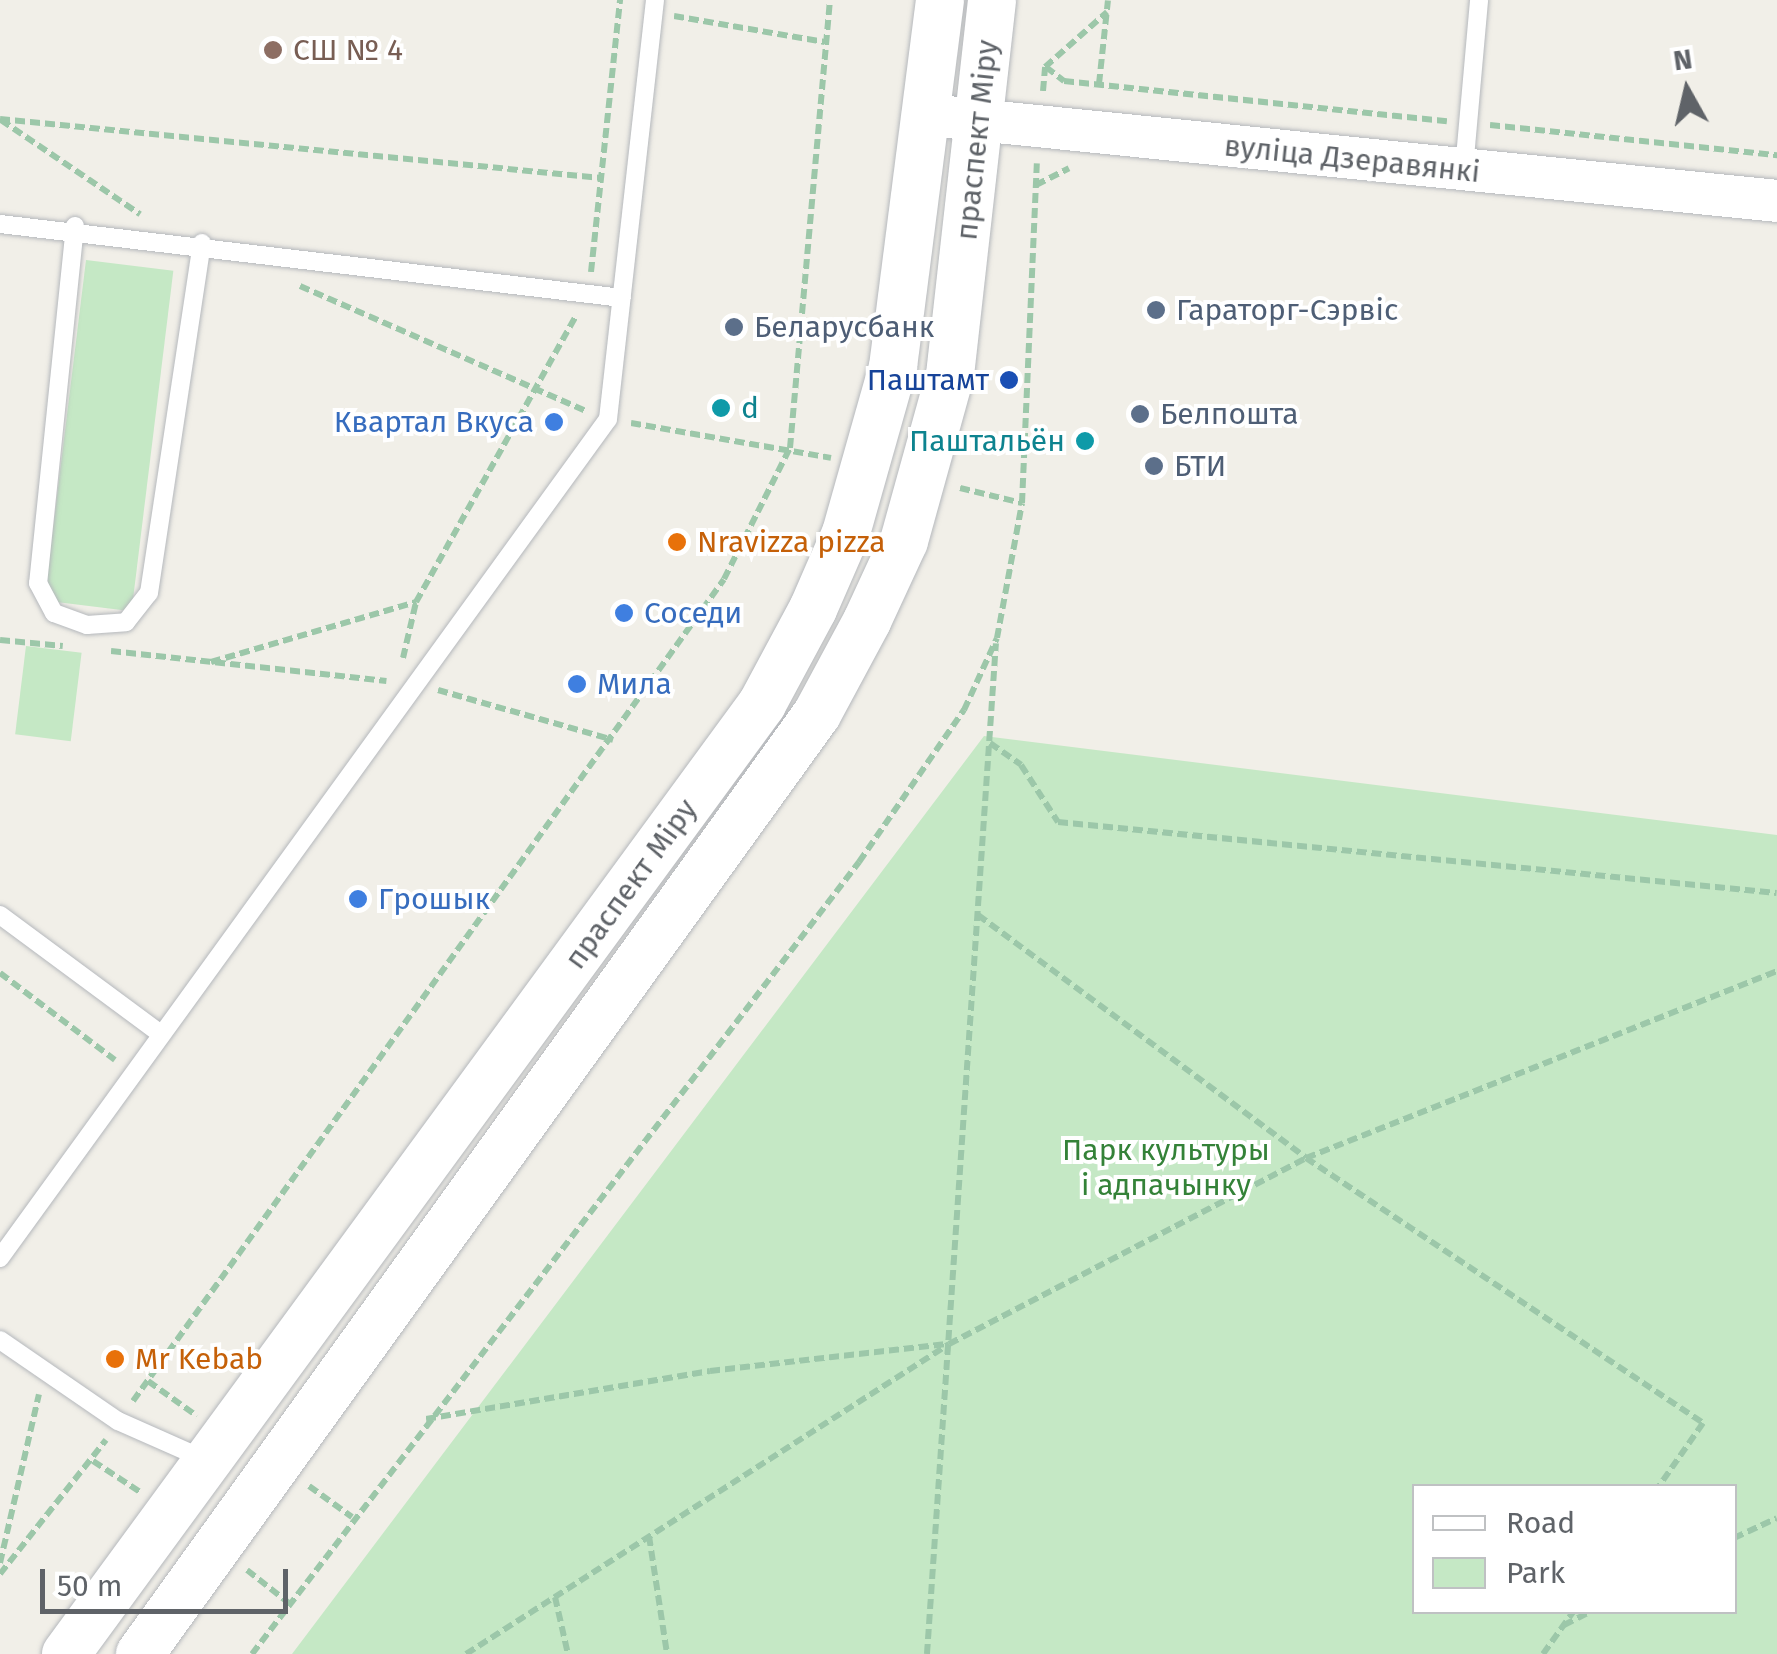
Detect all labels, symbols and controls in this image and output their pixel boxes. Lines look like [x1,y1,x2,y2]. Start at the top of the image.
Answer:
place label: СШ № 4 [293,32,403,68]
street label: праспект Міру [949,38,1005,242]
marker: СШ № 4 [262,39,284,61]
north arrow [1637,40,1737,140]
text: N [1671,42,1694,77]
street label: вуліца Дзеравянкі [1222,128,1482,190]
place label: Гараторг-Сэрвіс [1176,292,1398,328]
marker: Гараторг-Сэрвіс [1145,299,1167,321]
place label: Беларусбанк [754,309,934,345]
marker: Беларусбанк [723,316,745,338]
place label: Паштамт [867,362,989,398]
marker: Паштамт [998,369,1020,391]
place label: d [741,390,759,426]
place label: Белпошта [1160,396,1298,432]
marker: d [710,397,732,419]
marker: Белпошта [1129,403,1151,425]
place label: Квартал Вкуса [334,404,534,440]
marker: Квартал Вкуса [543,411,565,433]
place label: Паштальён [909,423,1065,459]
marker: Паштальён [1074,430,1096,452]
place label: БТИ [1174,448,1226,484]
marker: БТИ [1143,455,1165,477]
place label: Nravizza pizza [697,524,886,560]
marker: Nravizza pizza [666,531,688,553]
place label: Соседи [644,595,742,631]
marker: Соседи [613,602,635,624]
place label: Мила [597,666,672,702]
marker: Мила [566,673,588,695]
street label: праспект Міру [557,792,705,976]
place label: Грошык [378,881,490,917]
marker: Грошык [347,888,369,910]
park label: Парк культуры і адпачынку [1062,1132,1270,1202]
place label: Mr Kebab [135,1341,263,1377]
marker: Mr Kebab [104,1348,126,1370]
legend [1412,1484,1737,1614]
text: Road [1506,1505,1575,1541]
scale bar [45,1549,292,1611]
text: Park [1506,1555,1565,1591]
text: 50 m [57,1568,122,1604]

